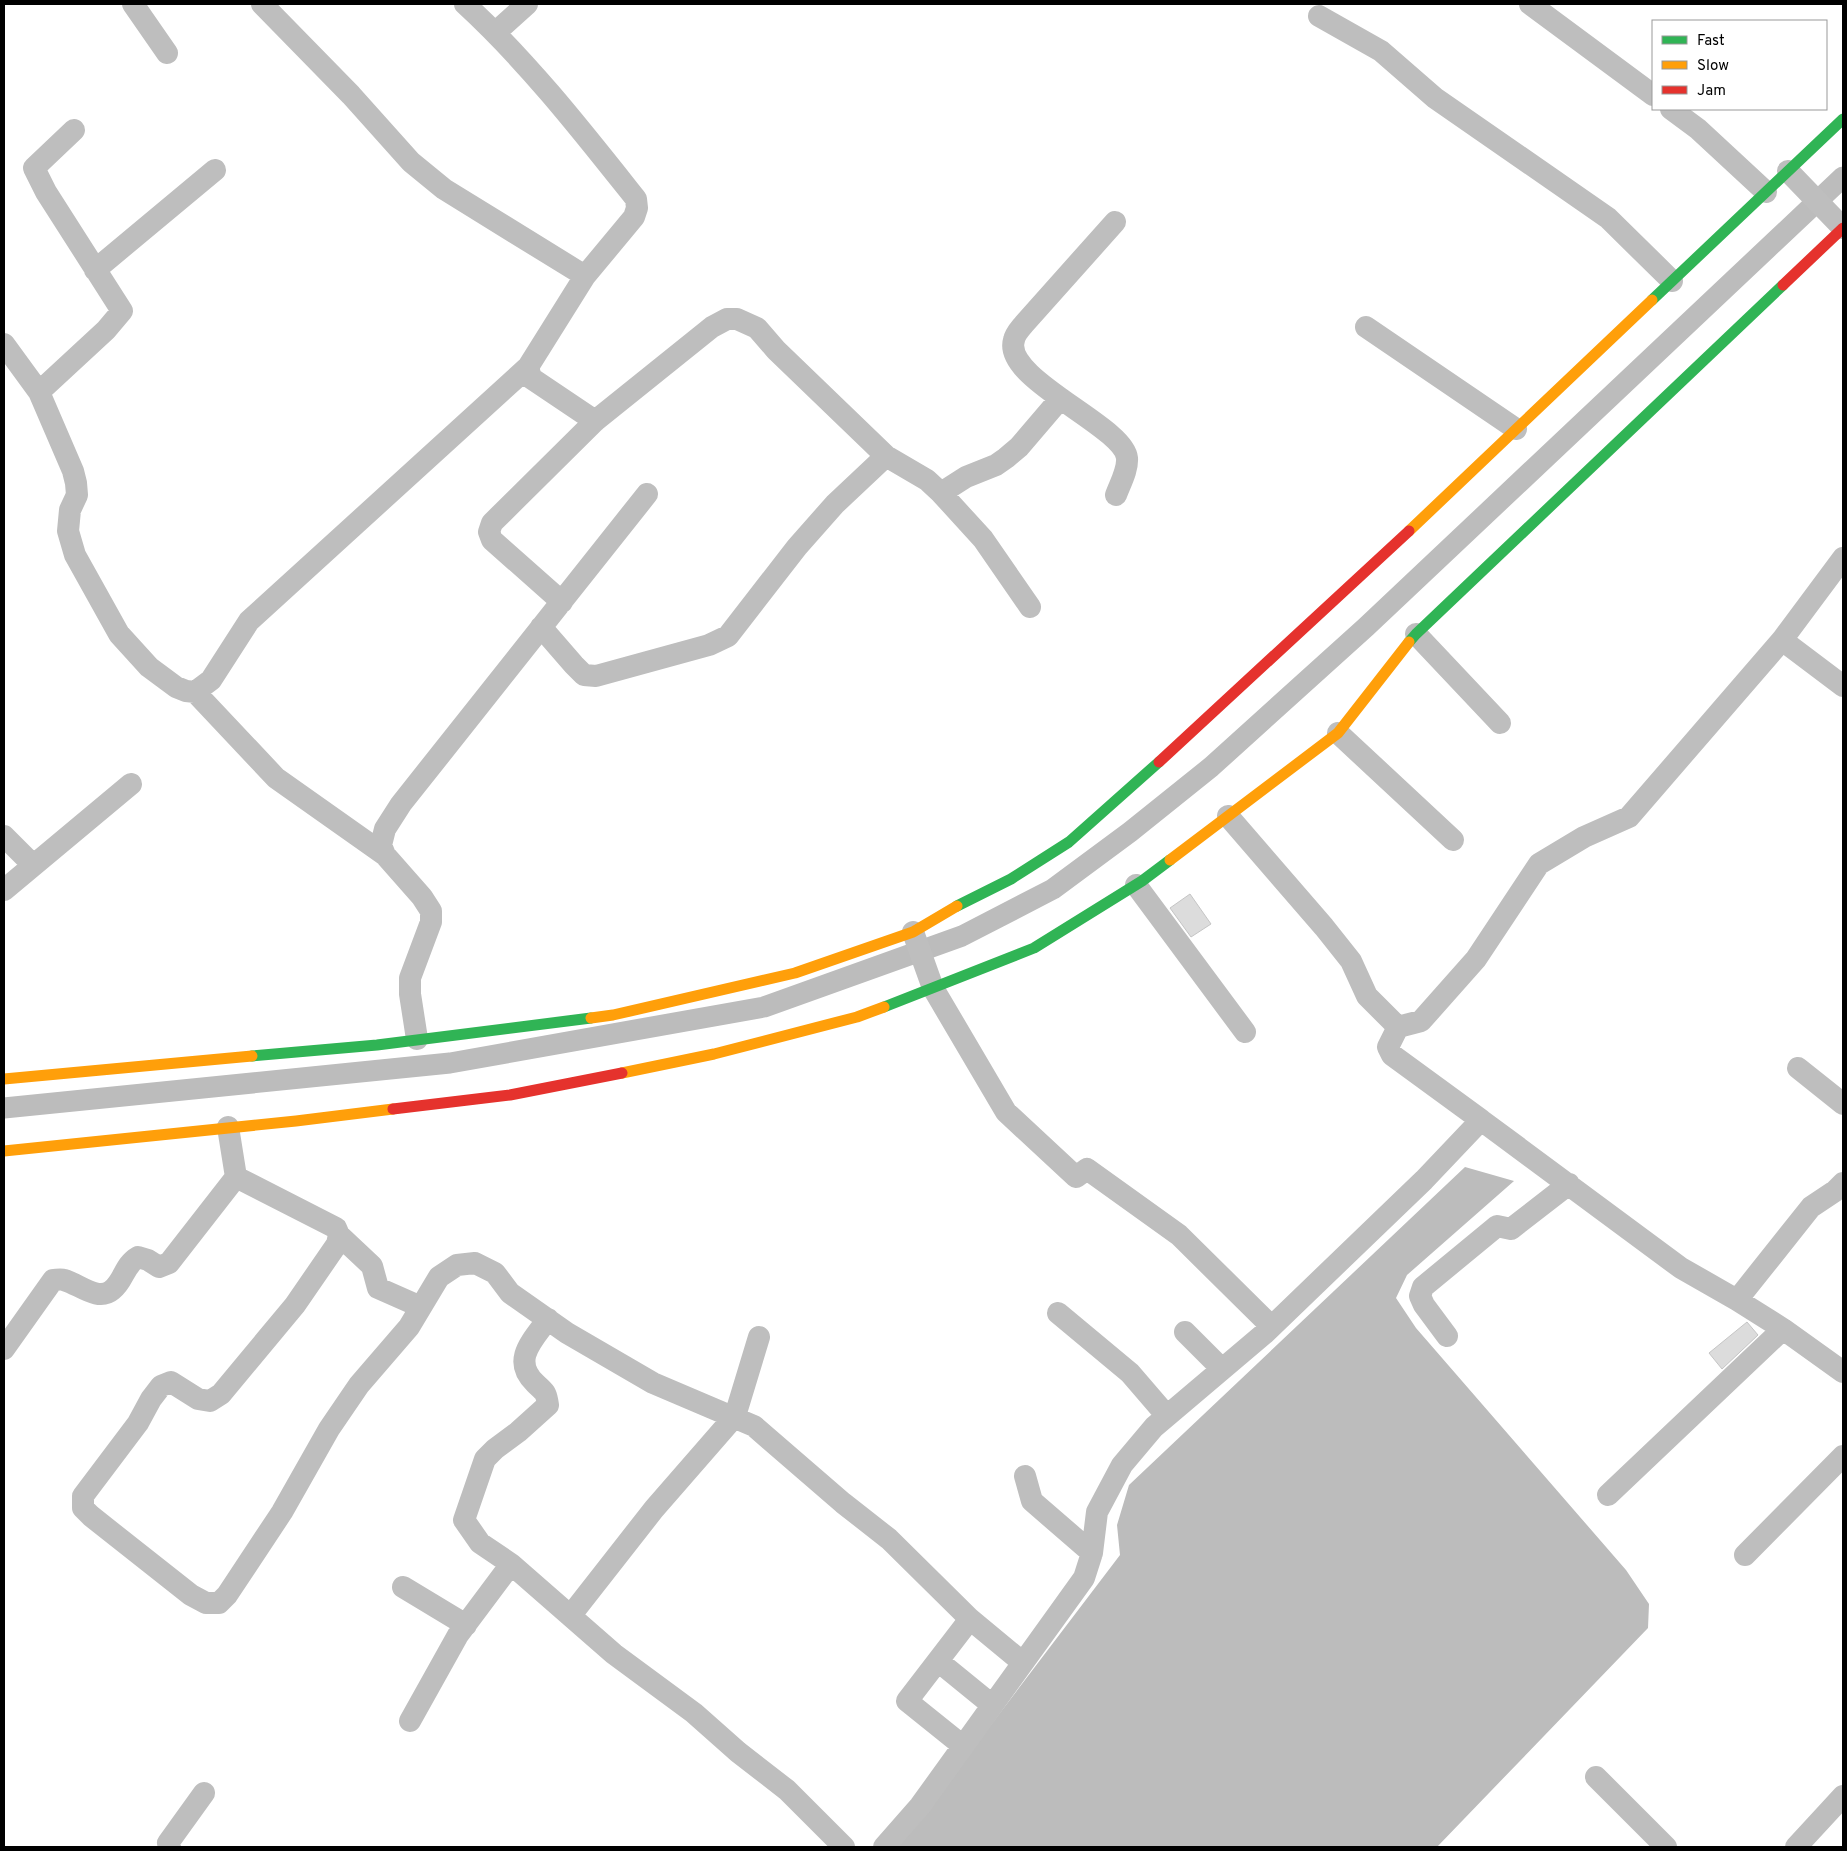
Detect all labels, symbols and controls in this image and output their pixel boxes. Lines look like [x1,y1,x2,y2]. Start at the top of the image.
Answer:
legend [1652,20,1827,110]
text: Fast [1697,32,1725,51]
text: Slow [1697,57,1729,76]
text: Jam [1697,82,1726,101]

